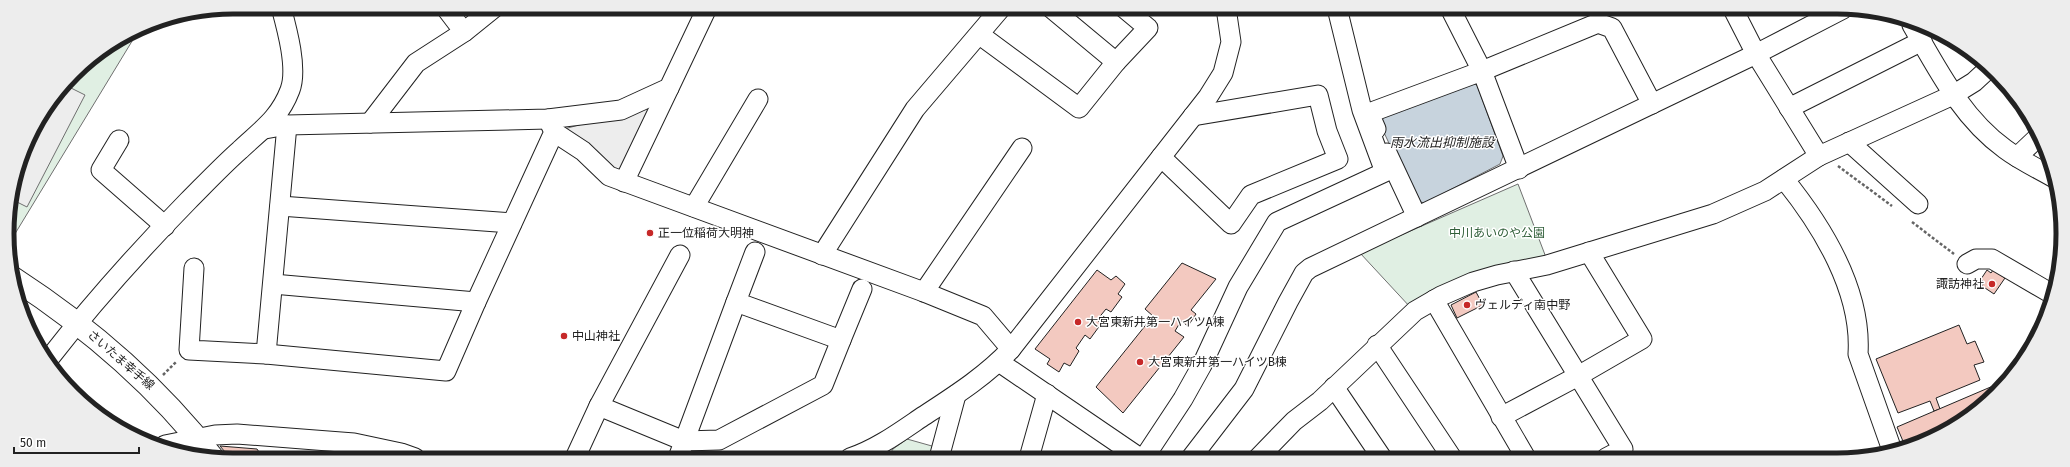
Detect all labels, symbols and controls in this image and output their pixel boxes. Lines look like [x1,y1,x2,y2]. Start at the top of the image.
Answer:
water label: 雨水流出抑制施設 [1390,135,1496,150]
place label: 正一位稲荷大明神 [658,226,754,240]
park label: 中川あいのや公園 [1449,226,1545,240]
marker: 正一位稲荷大明神 [645,228,655,238]
place label: 諏訪神社 [1936,277,1984,291]
marker: 諏訪神社 [1987,279,1997,289]
place label: ヴェルディ南中野 [1475,298,1570,312]
marker: ヴェルディ南中野 [1462,300,1472,310]
place label: 大宮東新井第一ハイツA棟 [1086,315,1225,329]
marker: 大宮東新井第一ハイツA棟 [1073,317,1083,327]
street label: さいたま幸手線 [85,327,157,393]
place label: 中山神社 [572,329,620,343]
marker: 中山神社 [559,331,569,341]
place label: 大宮東新井第一ハイツB棟 [1148,355,1287,369]
marker: 大宮東新井第一ハイツB棟 [1135,357,1145,367]
scale bar [14,429,139,455]
text: 50 m [20,436,46,450]

